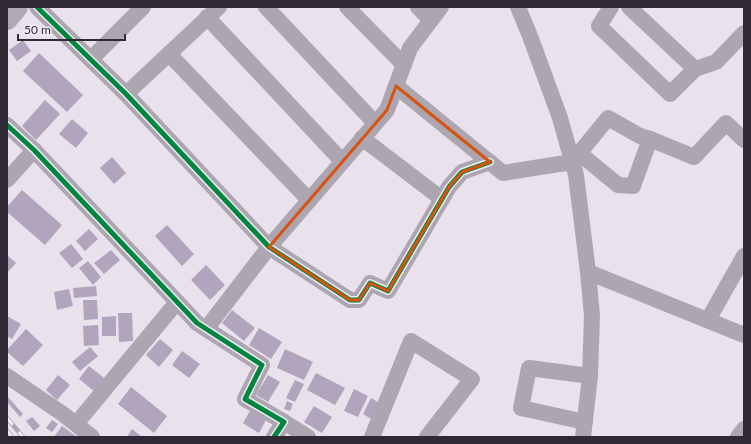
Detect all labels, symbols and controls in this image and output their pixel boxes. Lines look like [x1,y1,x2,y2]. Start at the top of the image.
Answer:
scale bar [18,16,125,42]
text: 50 m [24,22,51,37]

